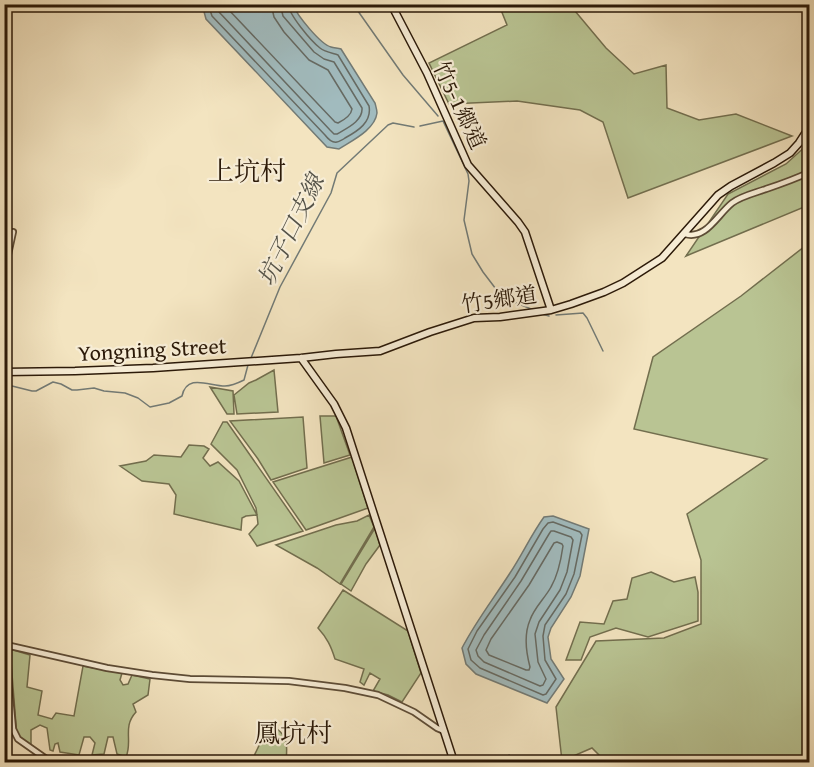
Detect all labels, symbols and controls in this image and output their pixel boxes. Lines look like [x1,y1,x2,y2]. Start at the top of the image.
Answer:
street label: 竹5-1鄉道 [425,55,495,155]
district label: 上坑村 [208,151,286,190]
water label: 坑子口支線 [249,165,334,291]
street label: 竹5鄉道 [459,278,539,320]
street label: Yongning Street [77,329,227,369]
district label: 鳳坑村 [254,713,332,752]

